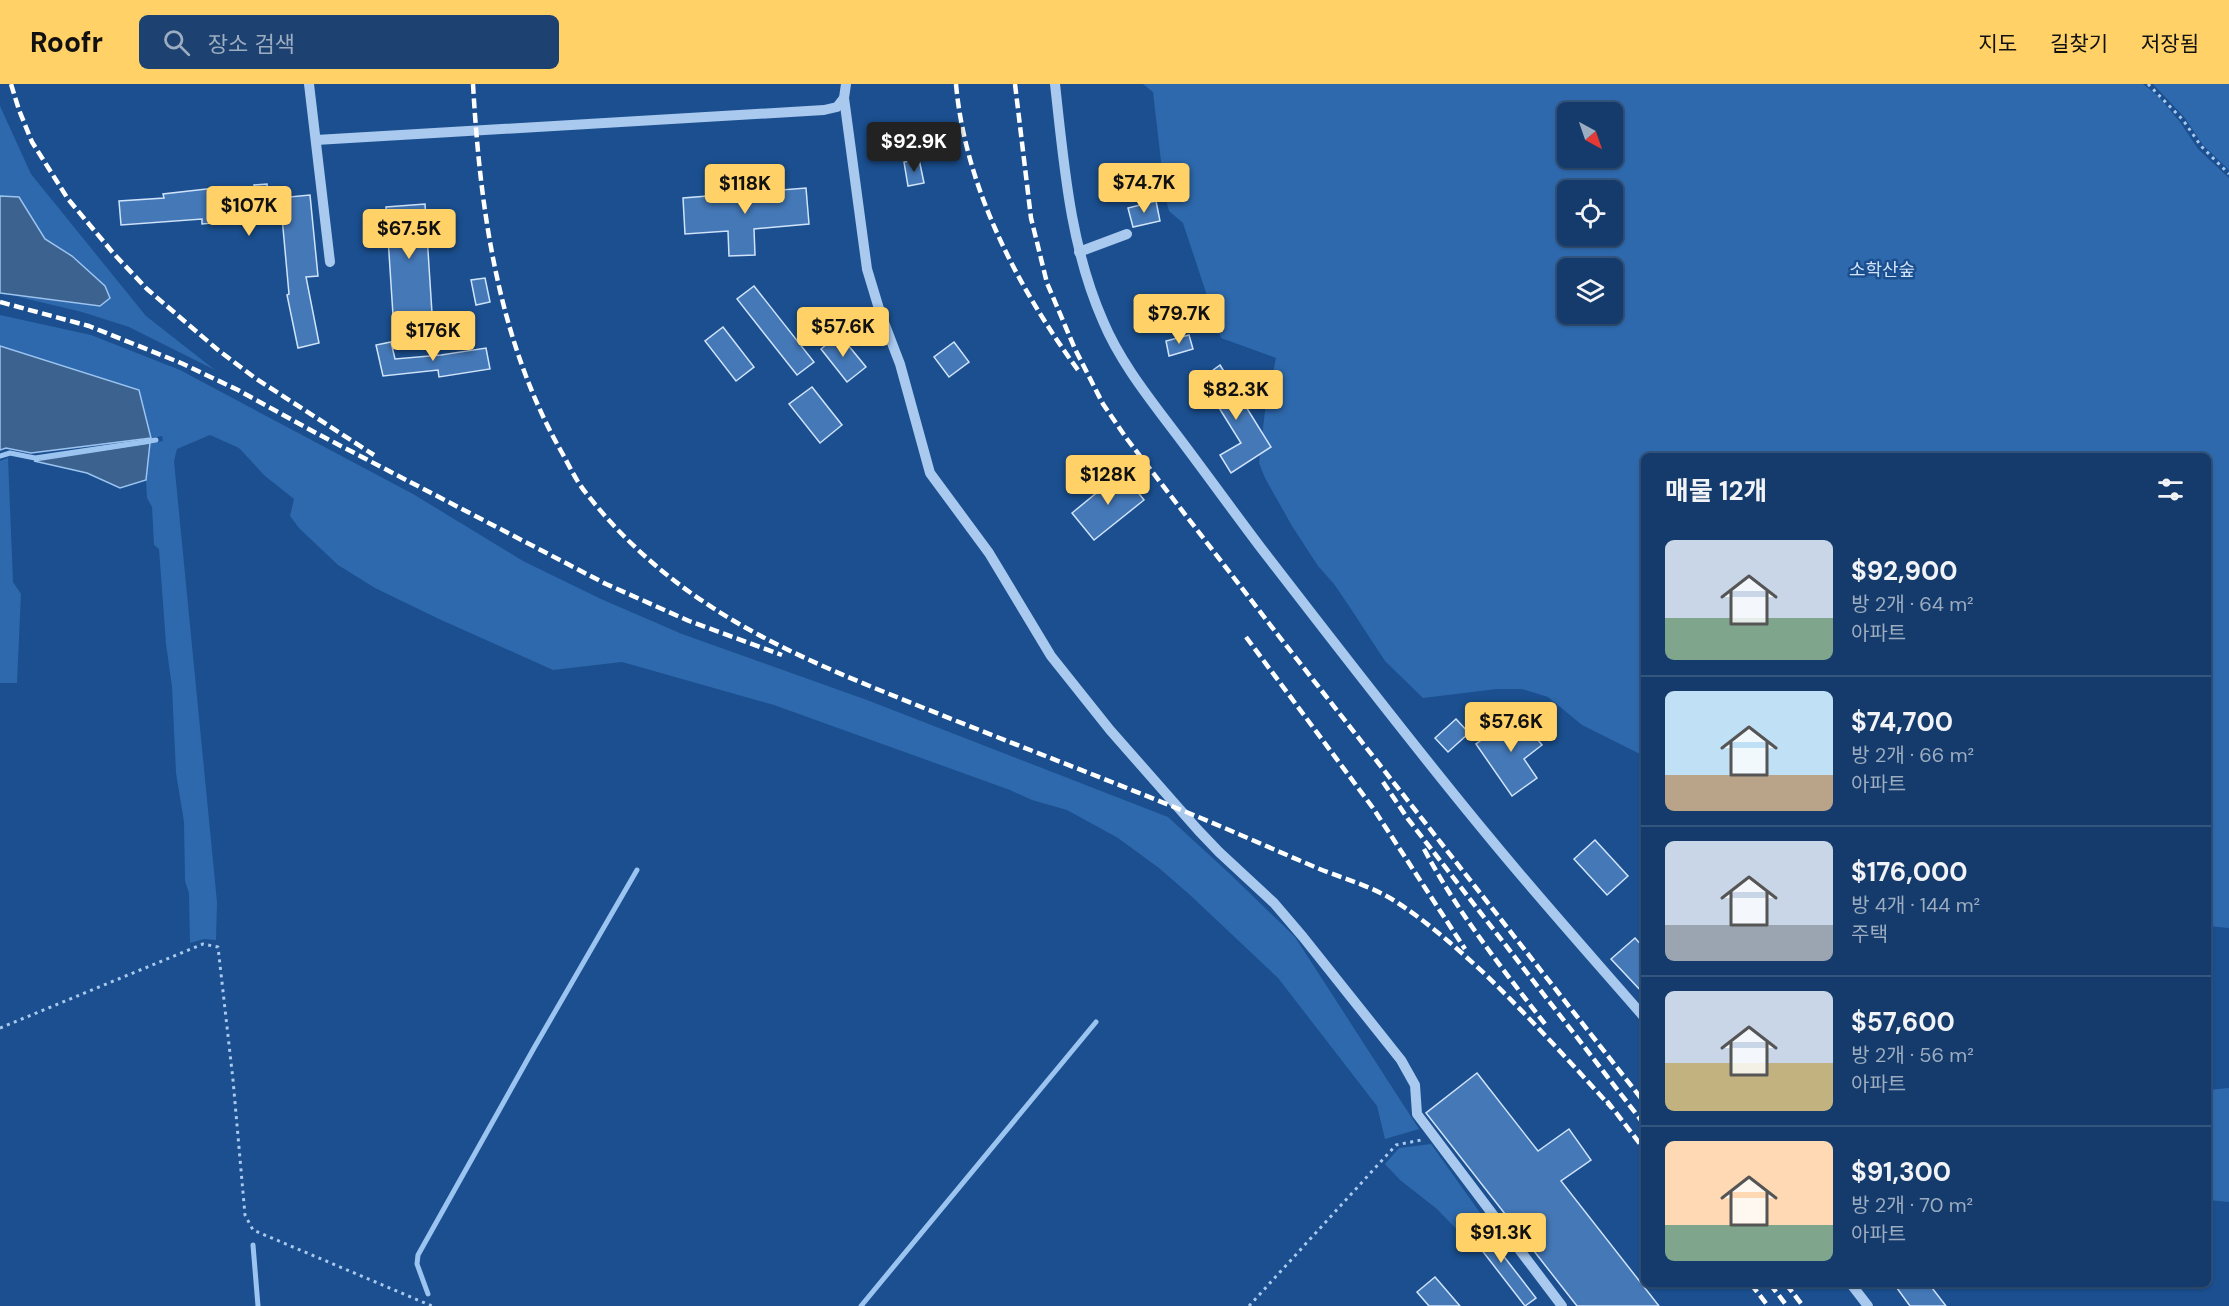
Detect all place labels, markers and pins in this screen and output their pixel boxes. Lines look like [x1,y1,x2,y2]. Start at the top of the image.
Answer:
pin: $92.9K [865,122,963,173]
pin: $74.7K [1095,163,1193,214]
pin: $118K [703,164,787,215]
pin: $107K [207,186,291,237]
pin: $67.5K [360,209,458,260]
pin: $79.7K [1130,294,1228,345]
pin: $57.6K [794,307,892,358]
pin: $176K [391,311,475,362]
pin: $82.3K [1187,370,1285,421]
pin: $128K [1066,455,1150,506]
pin: $57.6K [1462,702,1560,753]
pin: $91.3K [1452,1213,1550,1264]

